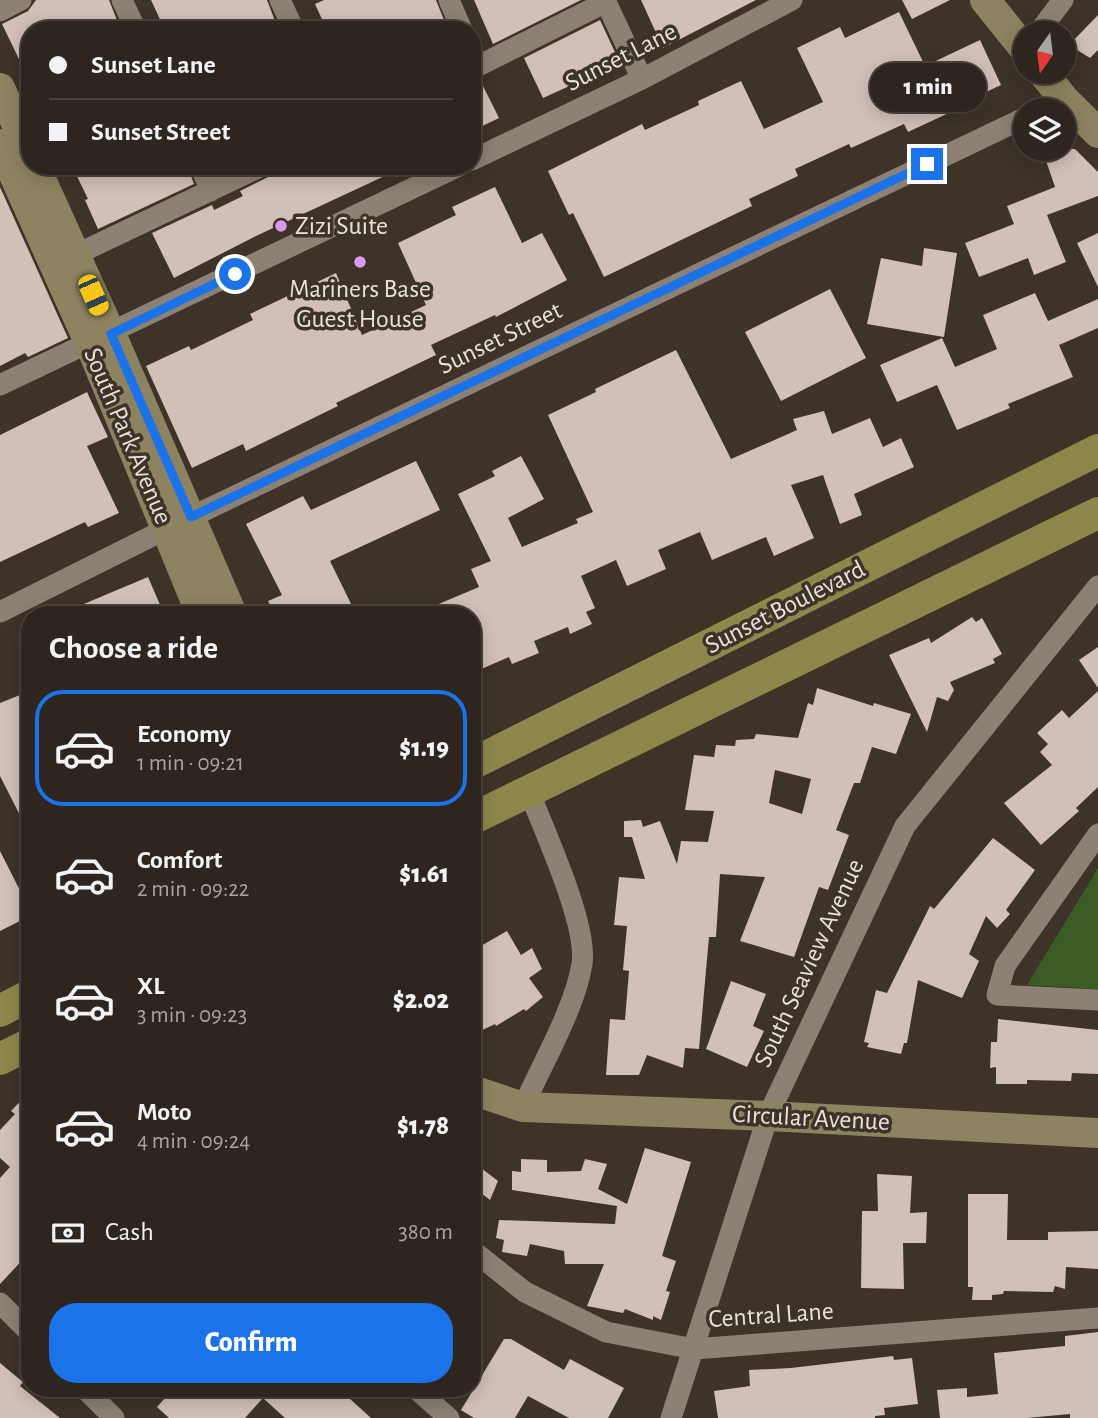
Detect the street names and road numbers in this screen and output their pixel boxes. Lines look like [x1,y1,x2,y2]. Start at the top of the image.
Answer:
street label: Sunset Lane [561,18,681,96]
street label: Sunset Street [434,297,566,379]
street label: South Park Avenue [79,344,177,528]
street label: Sunset Boulevard [701,556,869,658]
street label: South Seaview Avenue [749,855,869,1071]
street label: Circular Avenue [731,1101,891,1135]
street label: Central Lane [707,1298,835,1332]

